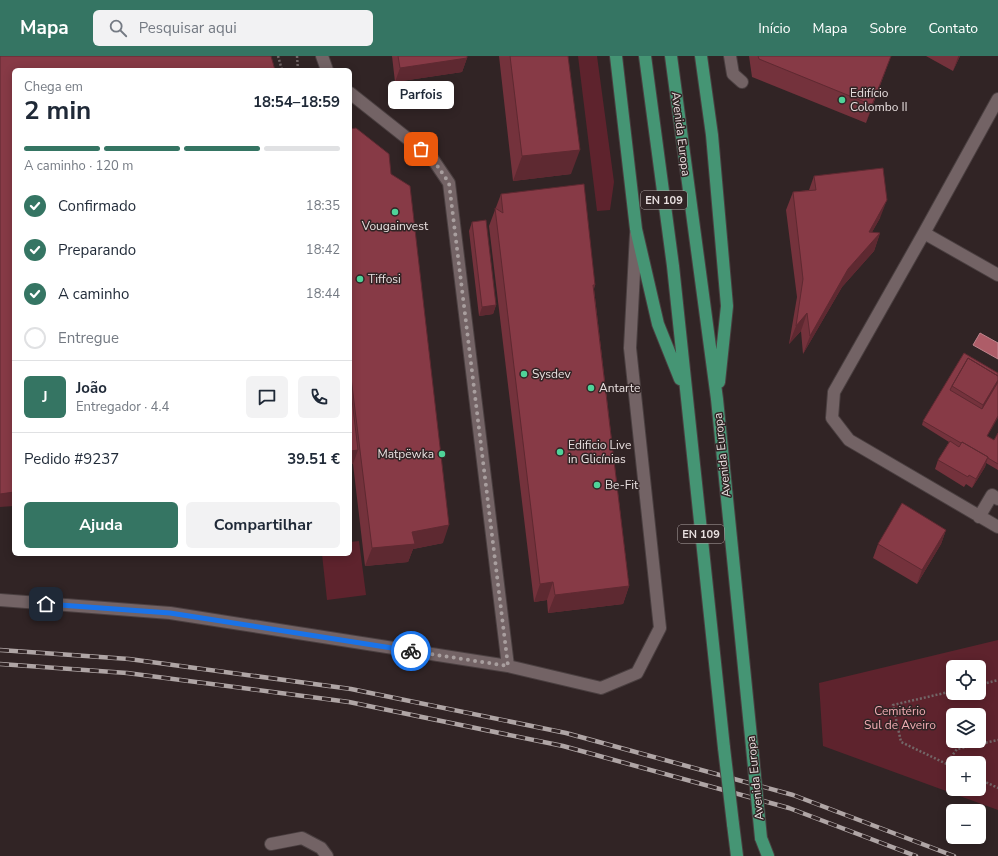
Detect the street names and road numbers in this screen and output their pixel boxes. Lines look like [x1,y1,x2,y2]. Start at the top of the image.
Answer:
street label: Avenida Europa [668,91,694,177]
road number: EN 109 [641,191,687,209]
street label: Avenida Europa [710,412,734,498]
road number: EN 109 [678,525,724,543]
street label: Avenida Europa [743,735,767,821]

